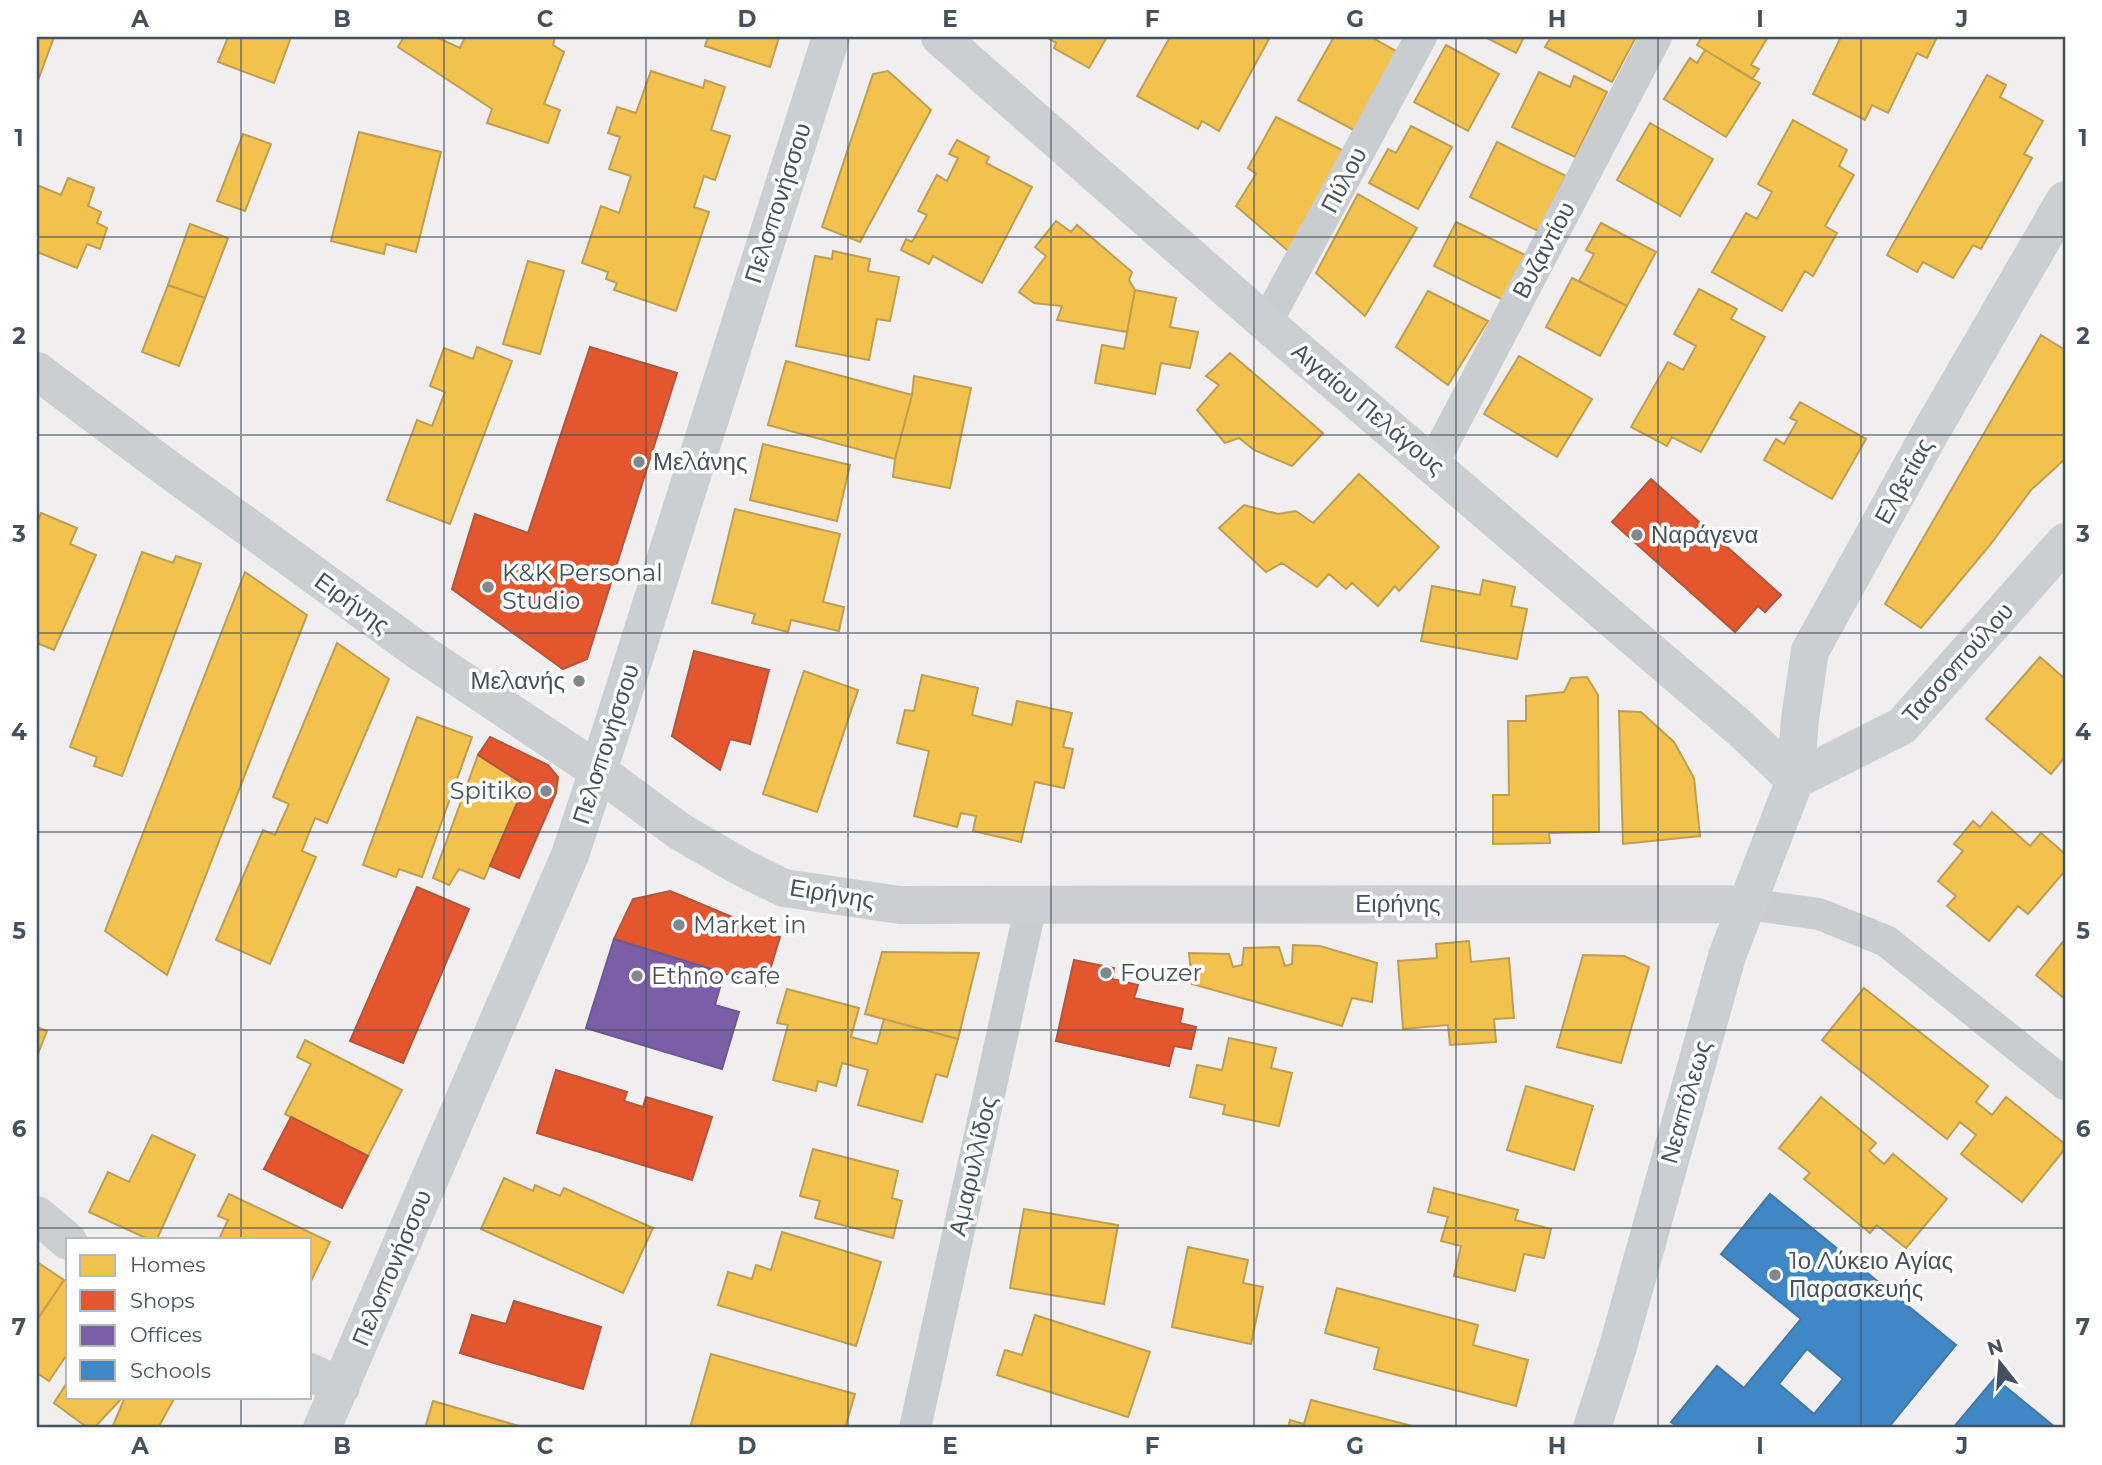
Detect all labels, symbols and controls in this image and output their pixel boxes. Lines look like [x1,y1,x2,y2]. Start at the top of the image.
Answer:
text: A [130,5,149,33]
text: B [333,5,351,33]
text: C [537,5,554,33]
text: D [738,5,757,33]
text: E [942,5,958,33]
text: F [1145,5,1160,33]
text: G [1346,5,1364,33]
text: H [1548,5,1566,33]
text: I [1756,5,1764,33]
text: J [1955,5,1968,33]
street label: Πελοπονήσσου [738,119,817,287]
text: 1 [14,124,24,152]
text: 1 [2078,124,2088,152]
street label: Πύλου [1314,142,1373,217]
street label: Βυζαντίου [1506,196,1581,303]
text: 2 [12,322,26,350]
text: 2 [2076,322,2090,350]
street label: Αιγαίου Πελάγους [1286,336,1451,481]
street label: Ελβετίας [1868,433,1939,529]
place label: Μελάνης [653,447,748,476]
marker: Μελάνης [631,454,647,470]
text: 3 [11,520,26,548]
place label: Ναράγενα [1651,520,1758,549]
text: 3 [2075,520,2090,548]
marker: Ναράγενα [1629,527,1645,543]
place label: K&K Personal Studio [502,558,663,615]
street label: Ειρήνης [309,566,395,639]
marker: K&K Personal Studio [480,579,496,595]
street label: Τασσοπούλου [1896,596,2019,729]
street label: Πελοπονήσσου [566,660,645,828]
place label: Μελανής [471,666,565,695]
marker: Μελανής [571,673,587,689]
text: 4 [11,718,27,746]
text: 4 [2075,718,2091,746]
place label: Spitiko [450,776,532,805]
marker: Spitiko [538,783,554,799]
street label: Ειρήνης [788,873,876,914]
street label: Ειρήνης [1355,889,1441,918]
place label: Market in [693,910,807,939]
text: 5 [12,917,26,945]
marker: Market in [671,917,687,933]
text: 5 [2076,917,2090,945]
place label: Fouzer [1120,958,1202,987]
place label: Ethno cafe [651,961,780,990]
marker: Fouzer [1098,965,1114,981]
marker: Ethno cafe [629,968,645,984]
street label: Νεαπόλεως [1654,1037,1717,1167]
street label: Αμαρυλλίδος [942,1093,1003,1239]
text: 6 [12,1115,27,1143]
text: 6 [2076,1115,2091,1143]
street label: Πελοπονήσσου [346,1185,437,1350]
legend [66,1238,312,1398]
place label: 1ο Λύκειο Αγίας Παρασκευής [1789,1246,1953,1303]
text: Homes [130,1252,205,1277]
marker: 1ο Λύκειο Αγίας Παρασκευής [1767,1267,1783,1283]
text: Shops [130,1288,195,1313]
text: 7 [12,1313,26,1341]
text: 7 [2076,1313,2090,1341]
text: Offices [130,1322,202,1347]
north arrow [1966,1328,2036,1398]
text: N [1984,1334,2006,1360]
text: Schools [130,1358,211,1383]
text: A [130,1432,149,1460]
text: B [333,1432,351,1460]
text: C [537,1432,554,1460]
text: D [738,1432,757,1460]
text: E [942,1432,958,1460]
text: F [1145,1432,1160,1460]
text: G [1346,1432,1364,1460]
text: H [1548,1432,1566,1460]
text: I [1756,1432,1764,1460]
text: J [1955,1432,1968,1460]

